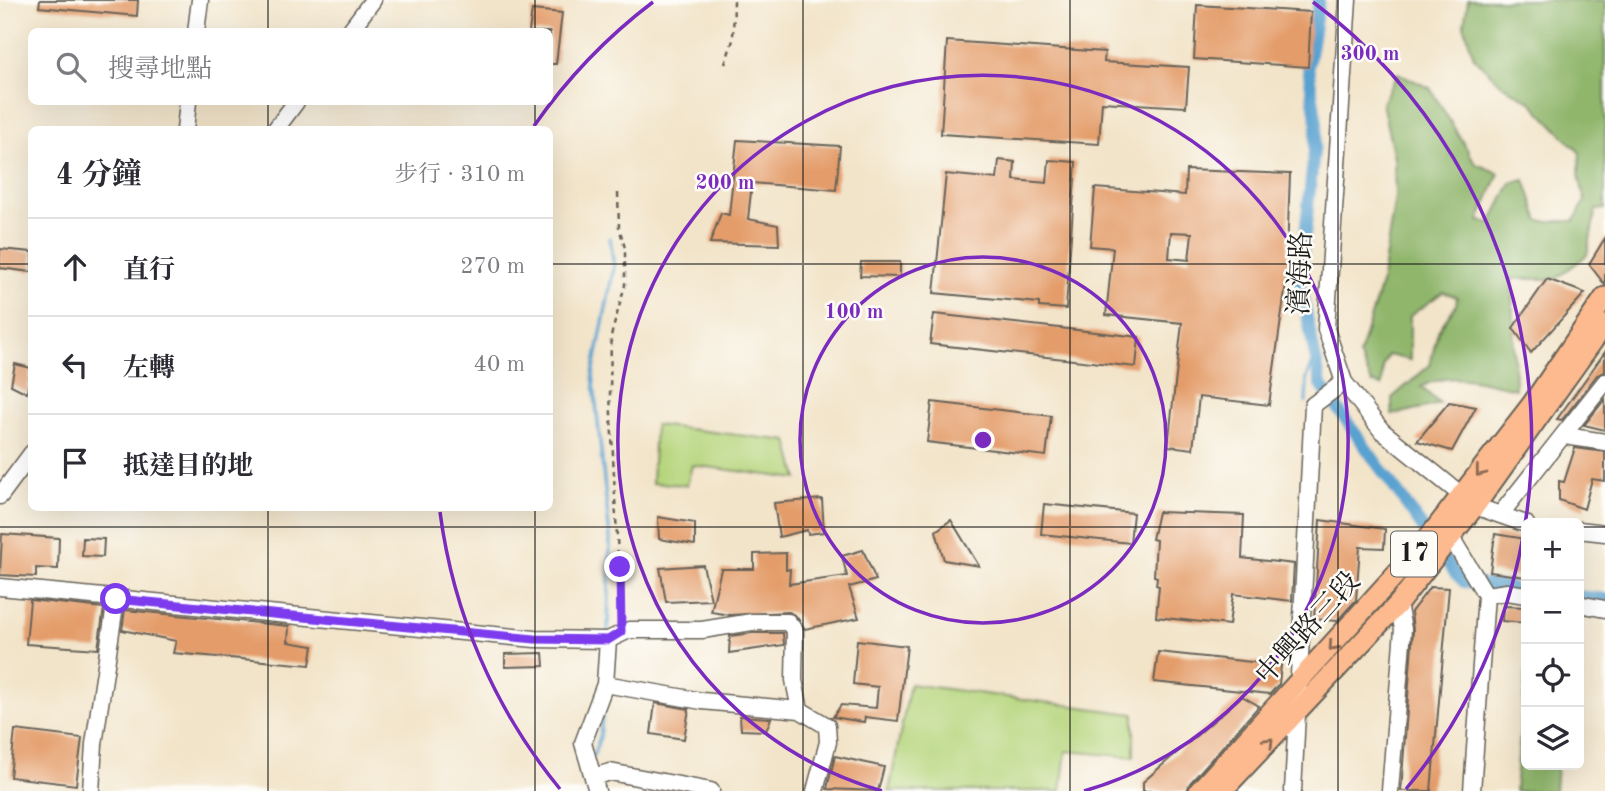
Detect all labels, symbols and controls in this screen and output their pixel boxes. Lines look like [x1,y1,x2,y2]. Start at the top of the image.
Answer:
search box [28,28,553,105]
text: 300 m [1340,44,1400,65]
icon: search [52,48,90,86]
text: 搜尋地點 [108,57,212,83]
text: 4 分鐘 [56,161,142,191]
text: 步行 · 310 m [395,163,525,186]
text: 200 m [695,173,755,194]
street label: 濱海路 [1284,230,1317,315]
icon: ahead [56,248,94,286]
text: 270 m [460,255,525,278]
text: 直行 [123,258,175,284]
text: 100 m [824,302,884,323]
icon: left [56,346,94,384]
text: 40 m [474,353,525,376]
text: 左轉 [123,356,175,382]
centre of rings [971,428,995,452]
icon: arrive [56,444,94,482]
text: 抵達目的地 [123,454,253,480]
one-way arrow [1475,465,1488,477]
map controls [1521,518,1584,770]
button: + [1521,518,1584,581]
road number: 17 [1391,532,1437,576]
route end [604,551,635,582]
street label: 中興路三段 [1250,566,1366,690]
button: − [1521,581,1584,644]
route start [100,583,131,614]
one-way arrow [1329,638,1341,651]
button: locate [1521,644,1584,707]
button: layers [1521,707,1584,770]
one-way arrow [1261,737,1274,750]

